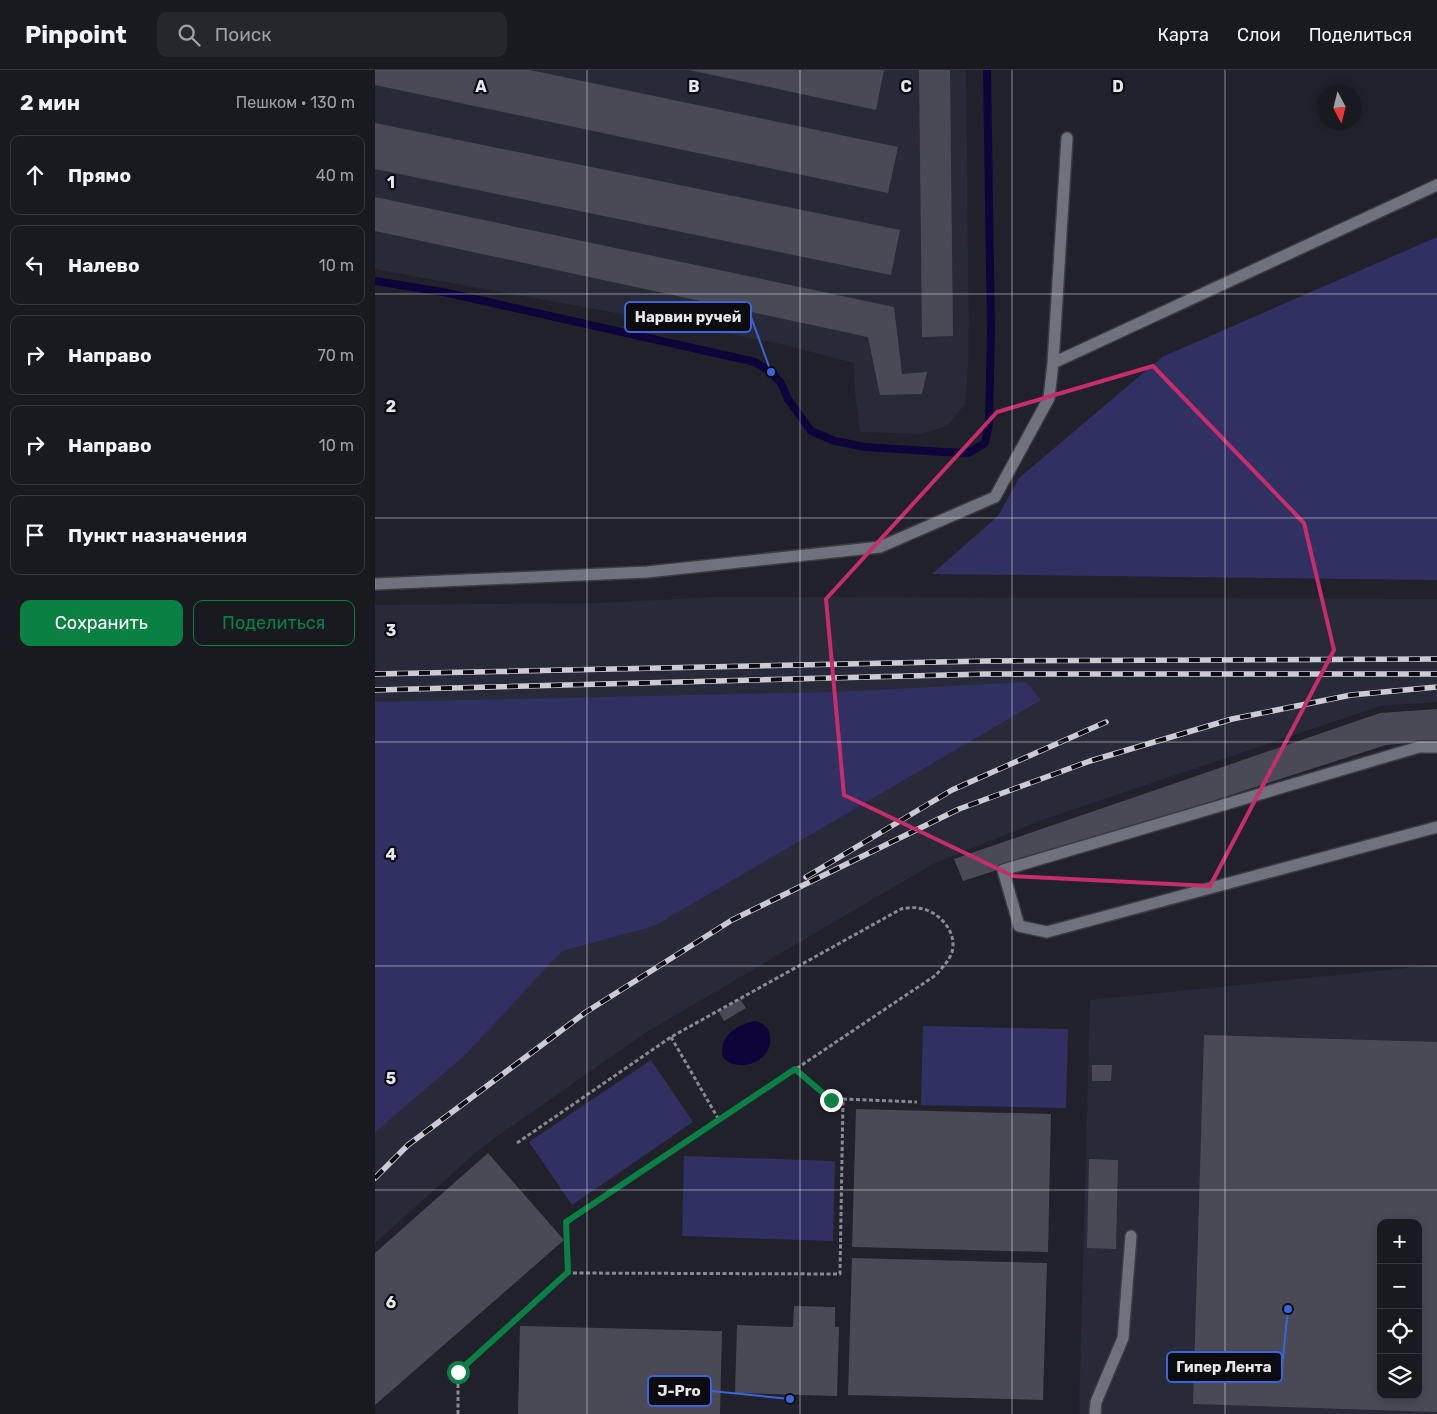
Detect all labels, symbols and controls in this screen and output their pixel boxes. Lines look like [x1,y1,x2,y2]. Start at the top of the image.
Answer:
search box [157,12,507,57]
text: Pinpoint [25,21,127,49]
icon: search [175,21,203,49]
text: Поиск [215,23,271,46]
text: Карта [1158,24,1209,46]
text: Слои [1237,24,1281,46]
text: Поделиться [1309,24,1412,46]
text: A [475,77,487,96]
text: B [688,77,700,96]
text: C [900,77,912,96]
text: D [1112,77,1124,96]
north arrow [1317,85,1362,130]
text: 2 мин [20,90,80,115]
text: Пешком · 130 m [236,93,355,112]
icon: ahead [21,161,49,189]
text: Прямо [68,164,131,187]
text: 40 m [316,166,354,185]
text: 1 [387,173,395,192]
icon: left [21,251,49,279]
text: Налево [68,254,140,277]
text: 10 m [319,256,354,275]
callout: Нарвин ручей [625,302,751,332]
text: Нарвин ручей [635,308,741,326]
icon: right [21,341,49,369]
text: Направо [68,344,152,367]
text: 70 m [317,346,354,365]
text: 2 [386,397,396,416]
icon: right [21,431,49,459]
text: Направо [68,434,152,457]
text: 10 m [319,436,354,455]
icon: arrive [21,521,49,549]
text: Пункт назначения [68,524,247,547]
button: Сохранить [20,600,183,646]
button: Поделиться [193,600,355,646]
text: 3 [386,621,396,640]
text: 4 [386,845,397,864]
text: 5 [386,1069,396,1088]
route end [820,1089,843,1112]
map controls [1377,1219,1422,1399]
button: + [1377,1219,1422,1264]
button: − [1377,1264,1422,1309]
text: 6 [386,1293,396,1312]
button: locate [1377,1309,1422,1354]
callout: Гипер Лента [1167,1352,1282,1382]
button: layers [1377,1354,1422,1399]
text: Гипер Лента [1176,1358,1272,1376]
route start [447,1361,470,1384]
callout: J-Pro [648,1376,711,1406]
text: J-Pro [657,1382,701,1400]

